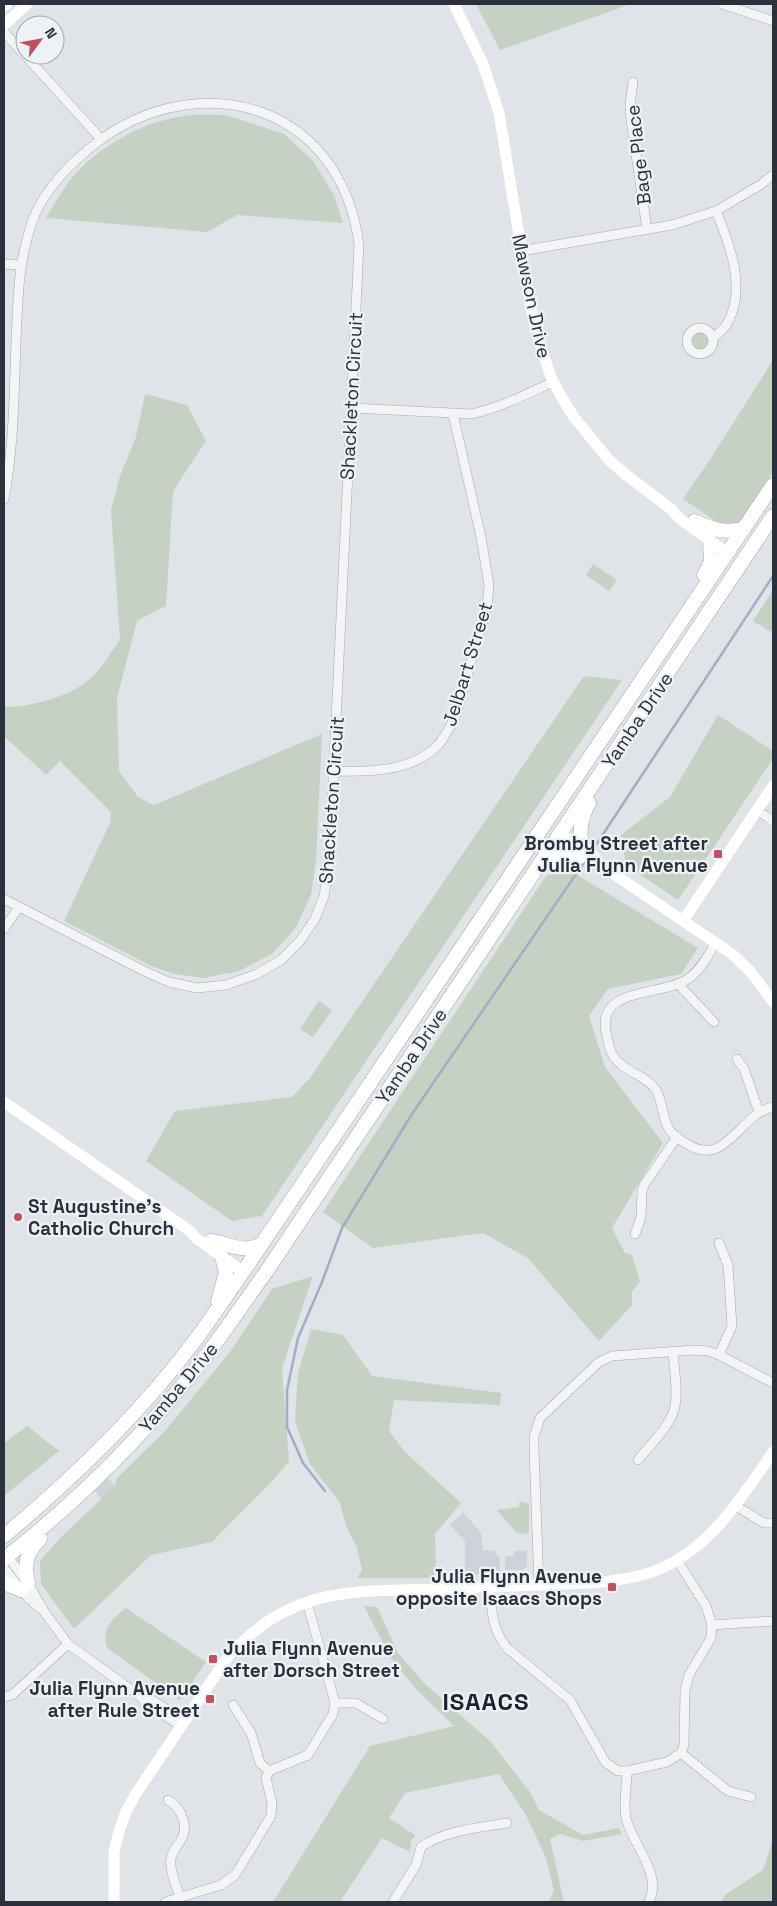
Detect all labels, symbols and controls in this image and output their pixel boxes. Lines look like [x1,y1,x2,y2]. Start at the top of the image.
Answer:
north arrow [15,15,65,65]
text: N [41,24,61,42]
street label: Bage Place [620,103,657,207]
street label: Mawson Drive [506,232,557,360]
street label: Shackleton Circuit [335,312,368,480]
street label: Jelbart Street [437,599,498,729]
street label: Yamba Drive [596,667,679,773]
street label: Shackleton Circuit [313,715,350,885]
place label: Bromby Street after Julia Flynn Avenue [524,831,708,878]
marker: Bromby Street after Julia Flynn Avenue [712,848,724,860]
street label: Yamba Drive [370,1003,453,1109]
place label: St Augustine's Catholic Church [28,1194,174,1241]
marker: St Augustine's Catholic Church [12,1211,24,1223]
street label: Yamba Drive [133,1337,224,1438]
place label: Julia Flynn Avenue opposite Isaacs Shops [396,1564,602,1611]
marker: Julia Flynn Avenue opposite Isaacs Shops [606,1581,618,1593]
place label: Julia Flynn Avenue after Dorsch Street [223,1636,400,1683]
marker: Julia Flynn Avenue after Dorsch Street [207,1653,219,1665]
place label: Julia Flynn Avenue after Rule Street [29,1676,200,1723]
district label: ISAACS [442,1686,530,1717]
marker: Julia Flynn Avenue after Rule Street [204,1693,216,1705]

